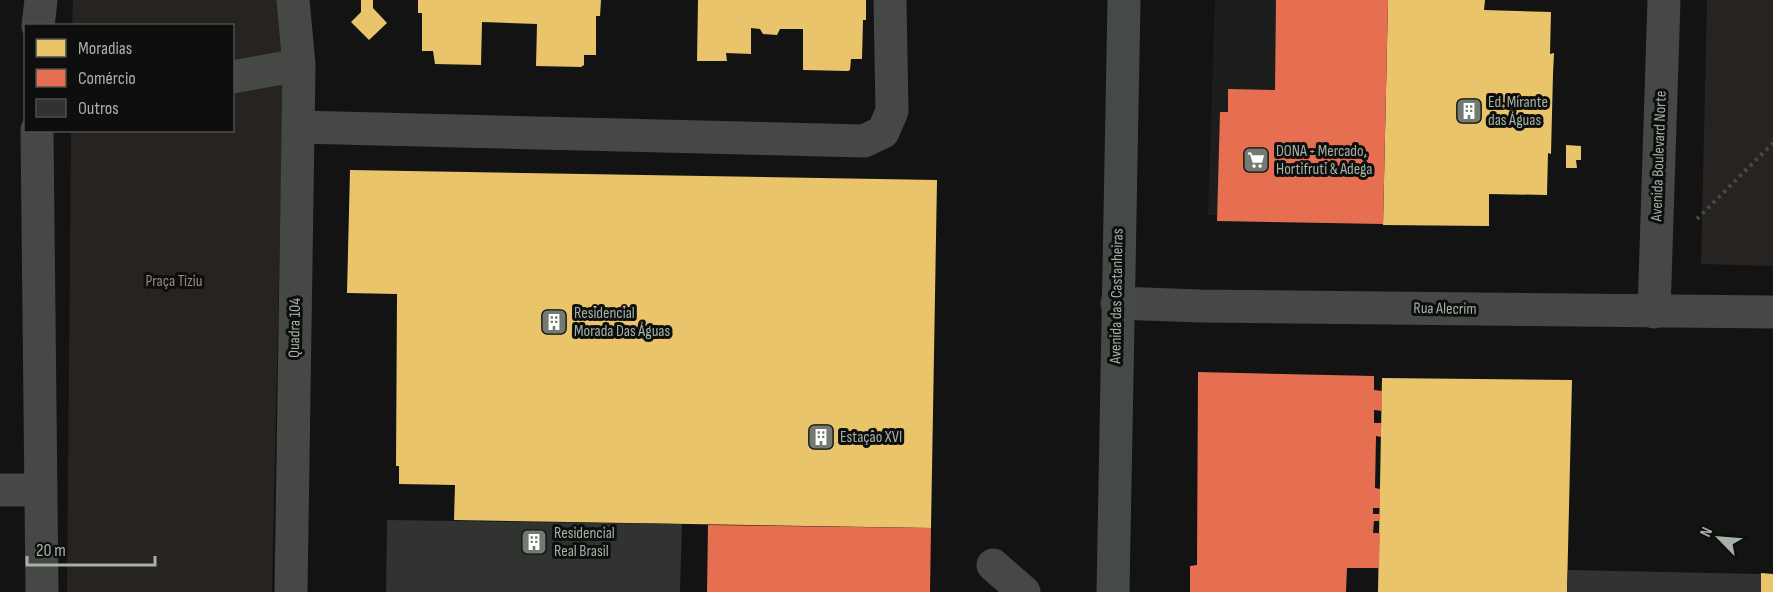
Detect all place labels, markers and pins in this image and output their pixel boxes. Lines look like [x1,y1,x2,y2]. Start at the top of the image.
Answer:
place label: Ed. Mirante das Águas [1488,93,1548,130]
building icon: Ed. Mirante das Águas [1454,96,1484,126]
place label: DONA - Mercado, Hortifruti & Adega [1276,142,1372,179]
supermarket icon: DONA - Mercado, Hortifruti & Adega [1241,145,1271,175]
place label: Residencial Morada Das Águas [574,304,671,341]
building icon: Residencial Morada Das Águas [539,307,569,337]
building icon: Estação XVI [806,422,836,452]
place label: Estação XVI [840,428,902,447]
place label: Residencial Real Brasil [554,524,615,561]
building icon: Residencial Real Brasil [519,527,549,557]

